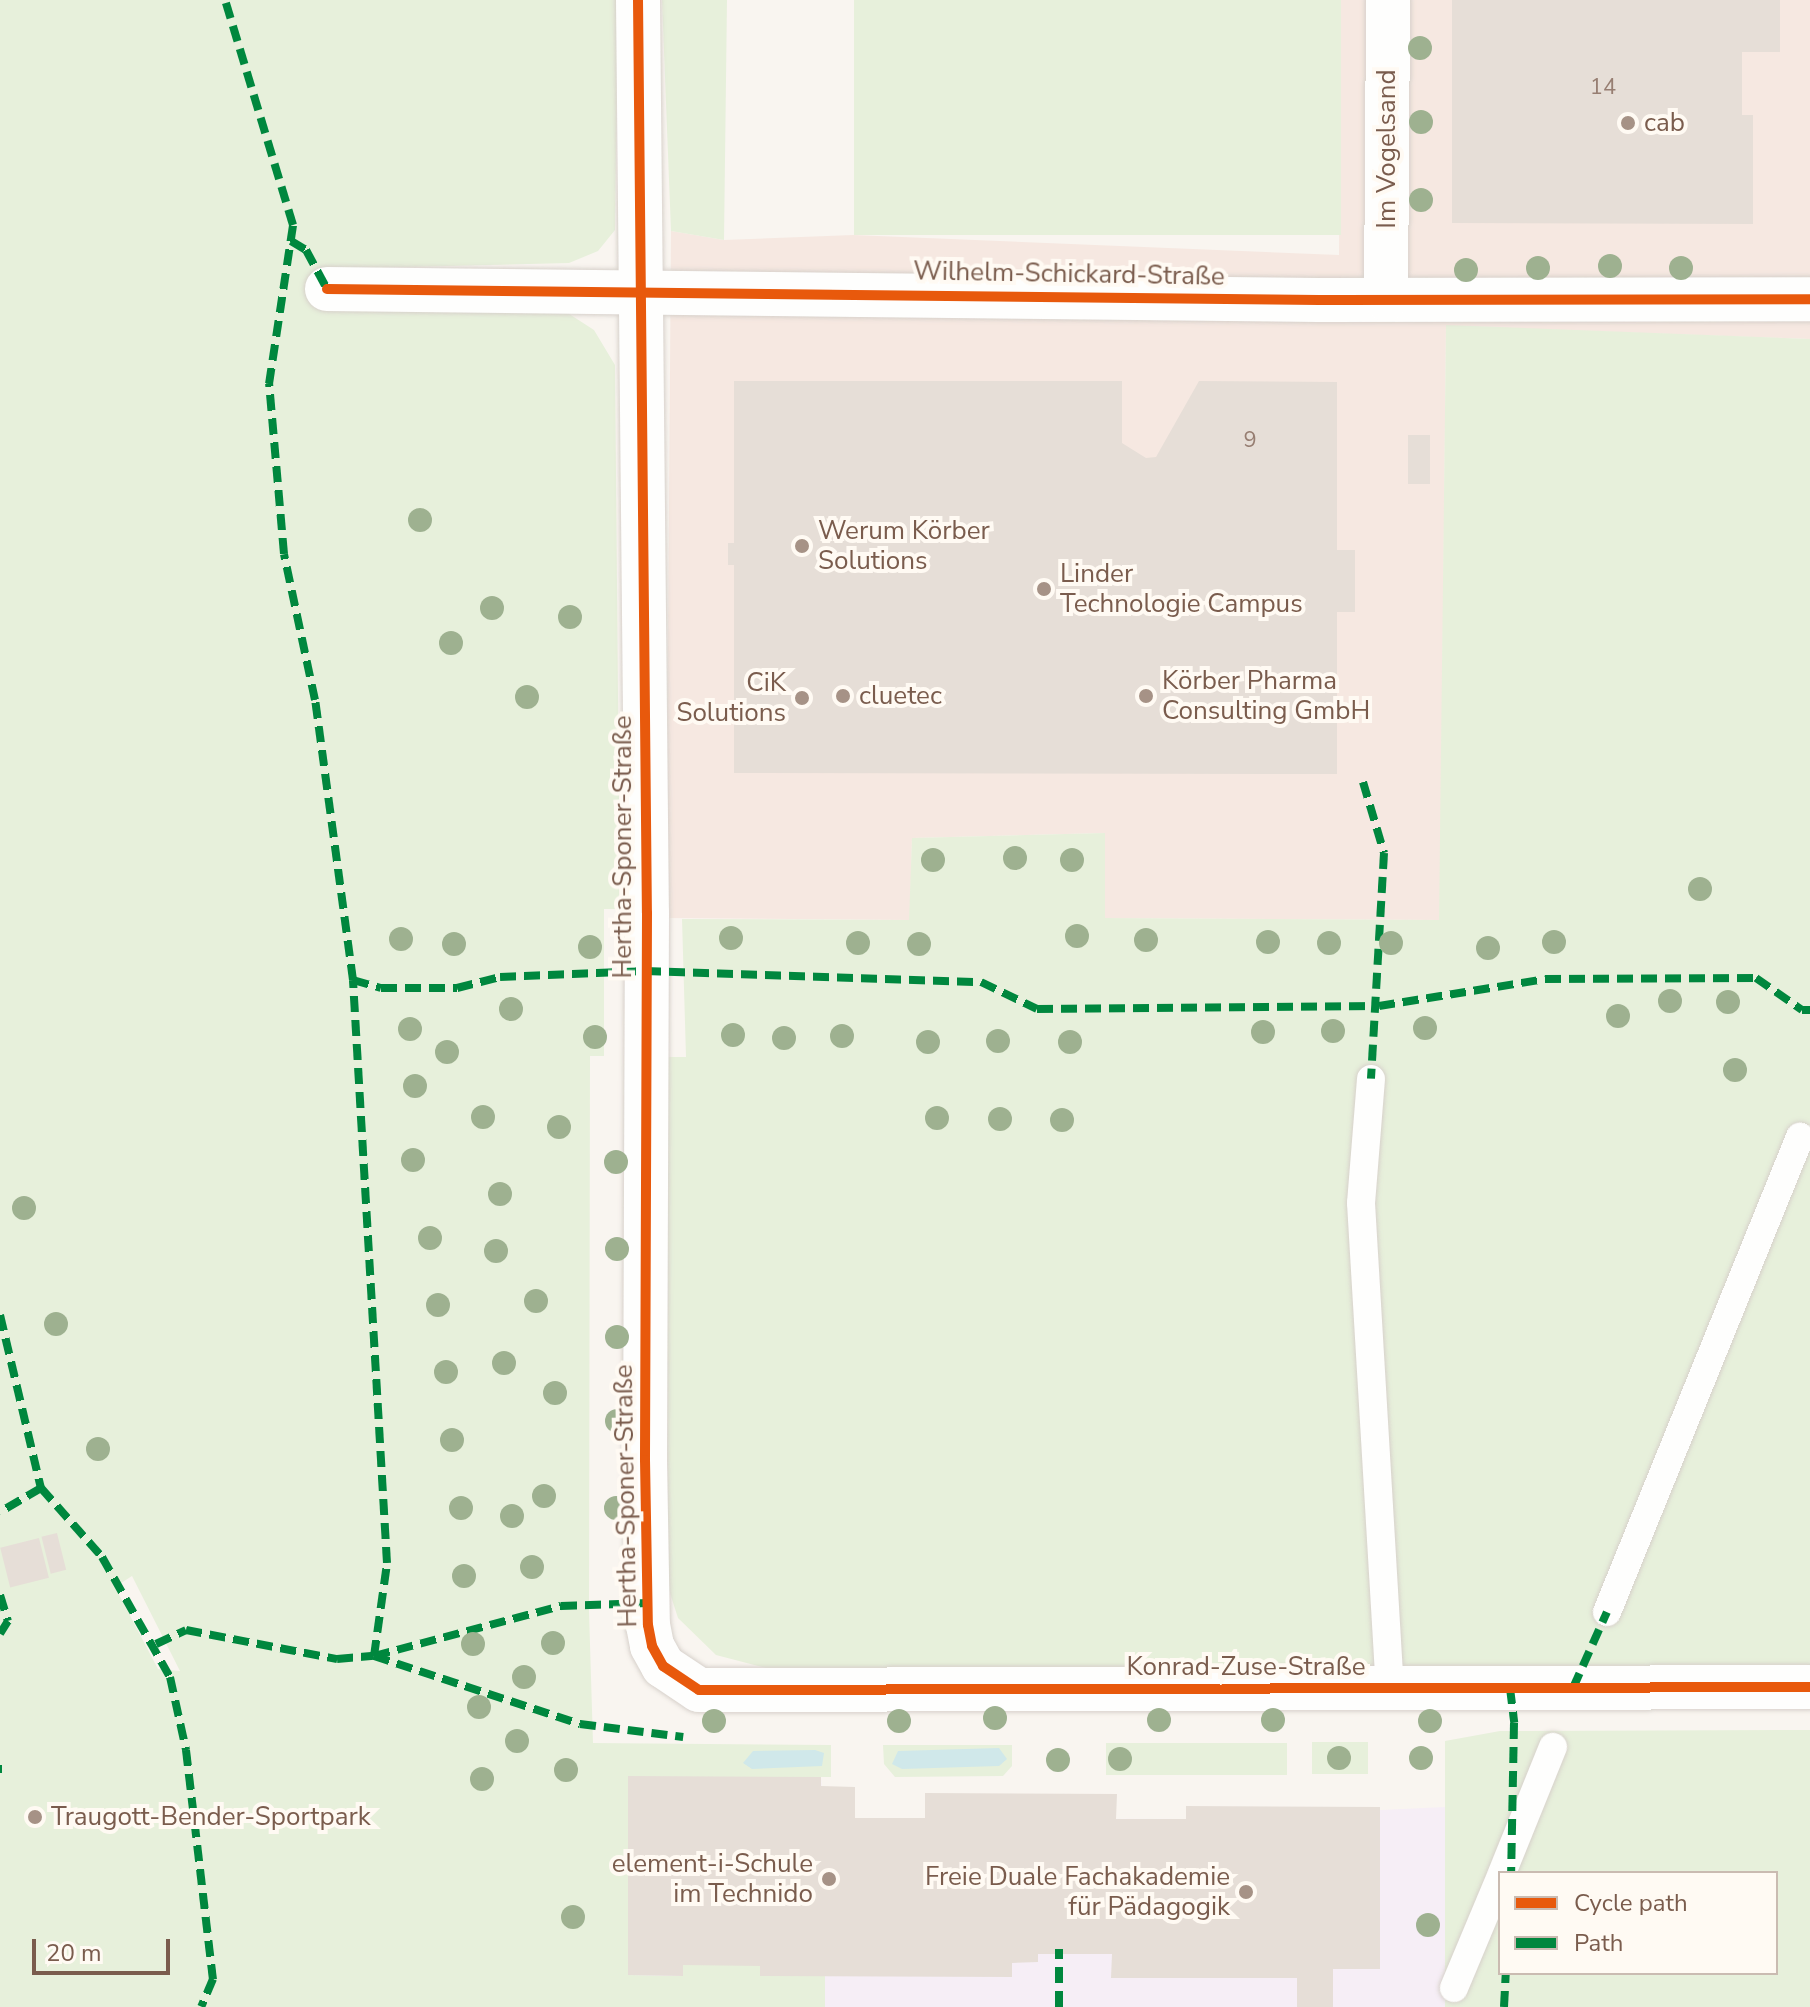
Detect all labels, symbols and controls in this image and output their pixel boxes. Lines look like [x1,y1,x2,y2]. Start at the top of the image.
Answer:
street label: Im Vogelsand [1371,69,1403,229]
house number: 14 [1590,75,1616,101]
place label: cab [1644,107,1685,139]
marker: cab [1619,114,1637,132]
street label: Wilhelm-Schickard-Straße [913,256,1225,292]
house number: 9 [1243,428,1257,454]
place label: Werum Körber Solutions [818,515,990,576]
marker: Werum Körber Solutions [793,537,811,555]
place label: Linder Technologie Campus [1060,558,1303,620]
marker: Linder Technologie Campus [1035,580,1053,598]
place label: Körber Pharma Consulting GmbH [1162,665,1370,726]
place label: CiK Solutions [676,667,786,728]
place label: cluetec [859,680,942,712]
marker: cluetec [834,687,852,705]
marker: Körber Pharma Consulting GmbH [1137,687,1155,705]
marker: CiK Solutions [793,689,811,707]
street label: Hertha-Sponer-Straße [607,715,639,979]
street label: Hertha-Sponer-Straße [608,1364,644,1628]
street label: Konrad-Zuse-Straße [1127,1651,1365,1683]
place label: Traugott-Bender-Sportpark [51,1801,371,1833]
marker: Traugott-Bender-Sportpark [26,1808,44,1826]
place label: element-i-Schule im Technido [612,1848,813,1910]
place label: Freie Duale Fachakademie für Pädagogik [925,1861,1230,1922]
marker: element-i-Schule im Technido [820,1870,838,1888]
legend [1498,1871,1778,1975]
marker: Freie Duale Fachakademie für Pädagogik [1237,1883,1255,1901]
text: Cycle path [1574,1887,1688,1919]
scale bar [36,1923,174,1973]
text: Path [1574,1927,1623,1959]
text: 20 m [46,1937,102,1969]

